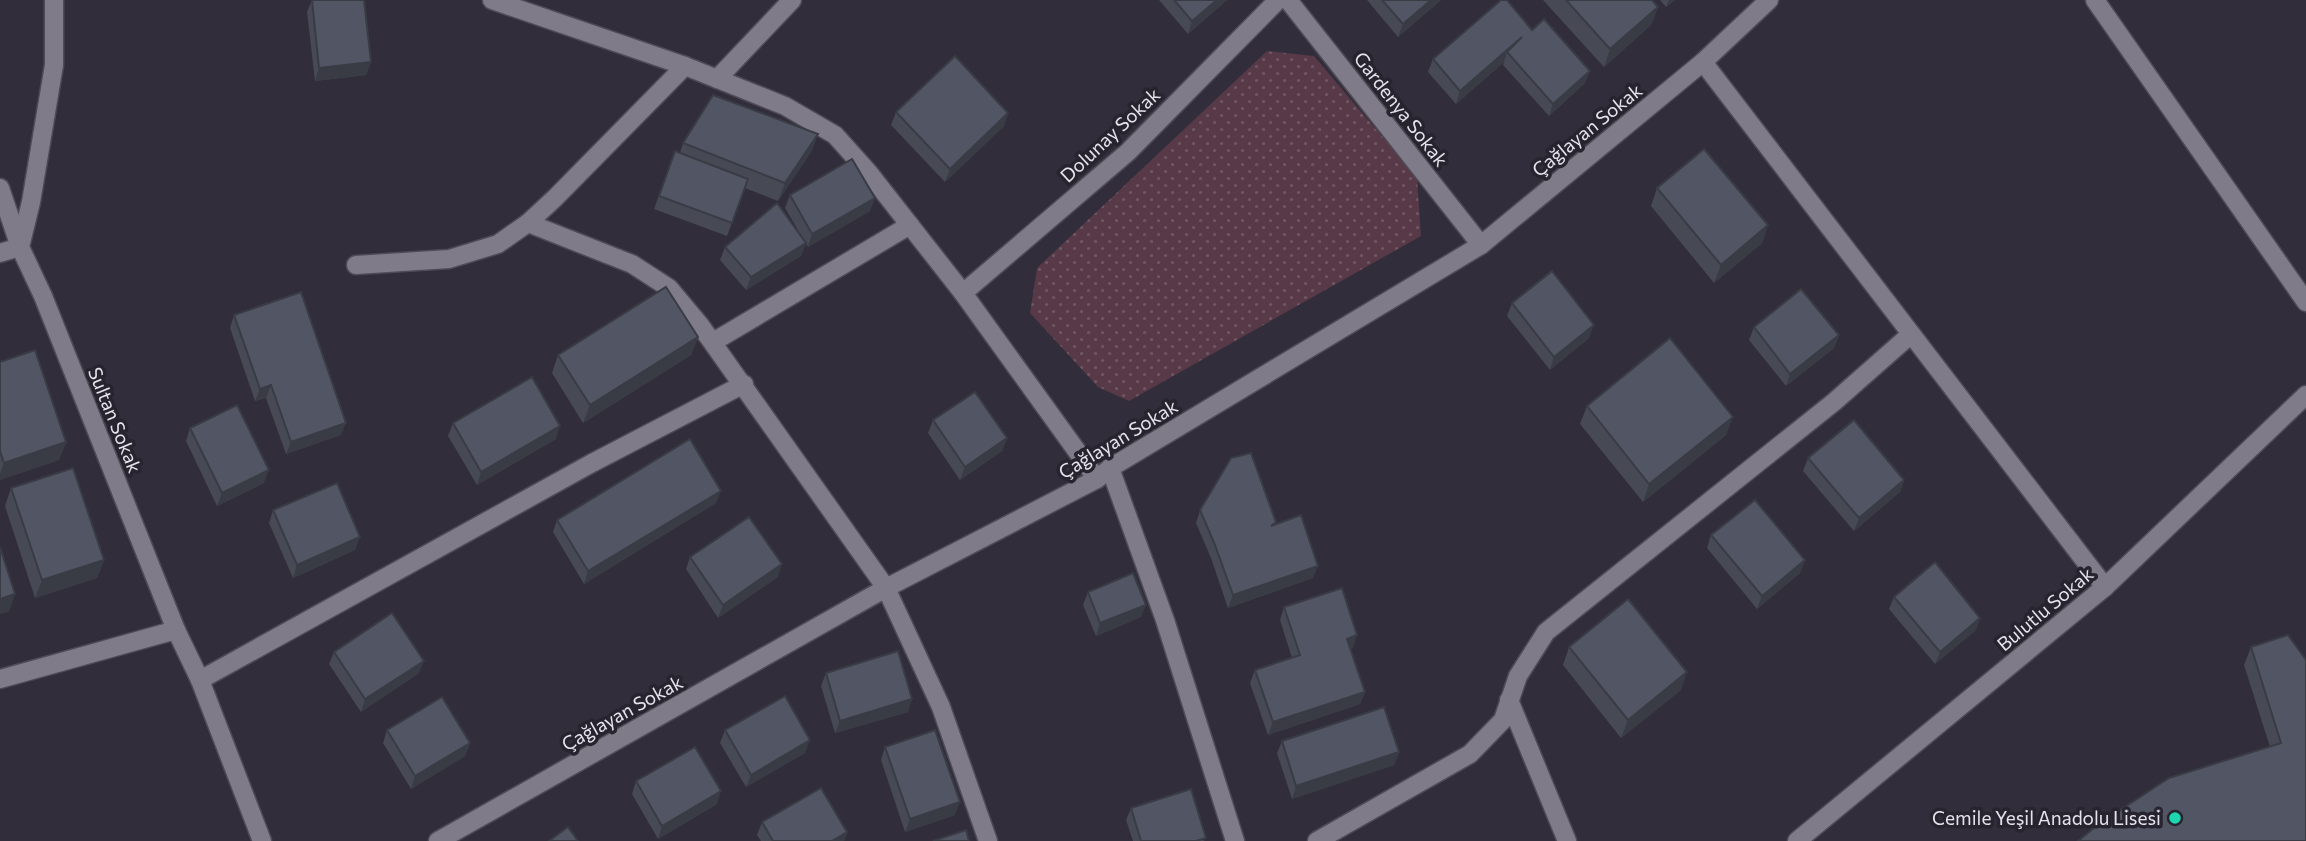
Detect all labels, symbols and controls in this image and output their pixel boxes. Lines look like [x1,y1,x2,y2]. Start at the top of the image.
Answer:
street label: Gardenya Sokak [1350,47,1453,171]
street label: Çağlayan Sokak [1527,78,1646,181]
street label: Dolunay Sokak [1055,83,1164,187]
street label: Sultan Sokak [84,364,147,476]
street label: Çağlayan Sokak [1054,394,1181,483]
street label: Bulutlu Sokak [1992,562,2097,655]
street label: Çağlayan Sokak [557,670,686,755]
place label: Cemile Yeşil Anadolu Lisesi [1932,806,2161,829]
marker: Cemile Yeşil Anadolu Lisesi [2167,810,2183,826]

